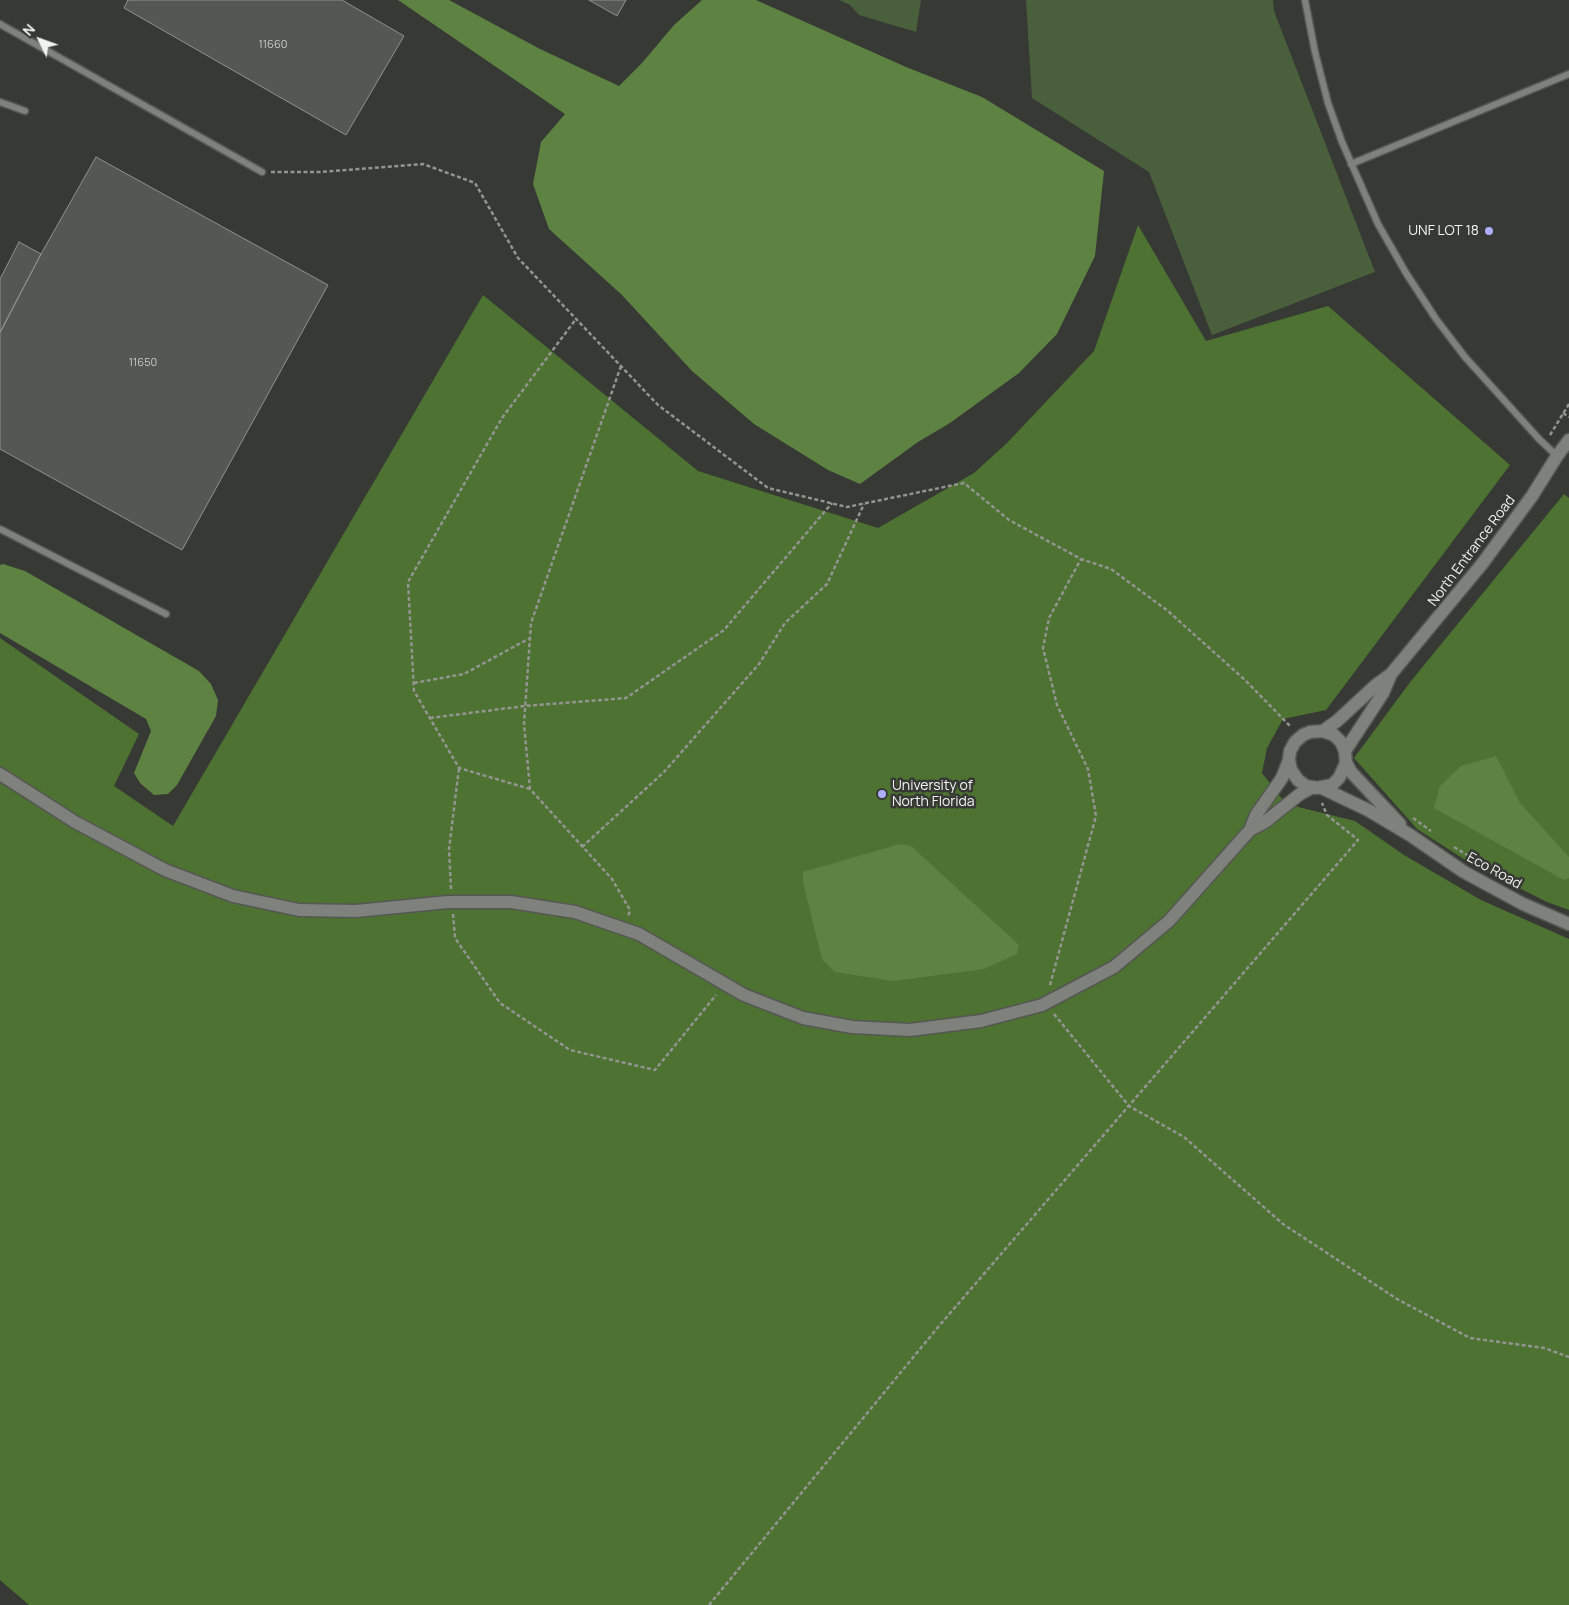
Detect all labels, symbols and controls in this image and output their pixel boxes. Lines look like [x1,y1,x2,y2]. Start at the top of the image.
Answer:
north arrow [15,15,65,65]
text: N [18,20,39,40]
house number: 11660 [259,38,287,52]
place label: UNF LOT 18 [1408,223,1479,239]
marker: UNF LOT 18 [1483,225,1495,237]
house number: 11650 [129,356,157,370]
street label: North Entrance Road [1425,492,1519,610]
place label: University of North Florida [892,778,975,810]
marker: University of North Florida [876,788,888,800]
street label: Eco Road [1464,849,1524,893]

